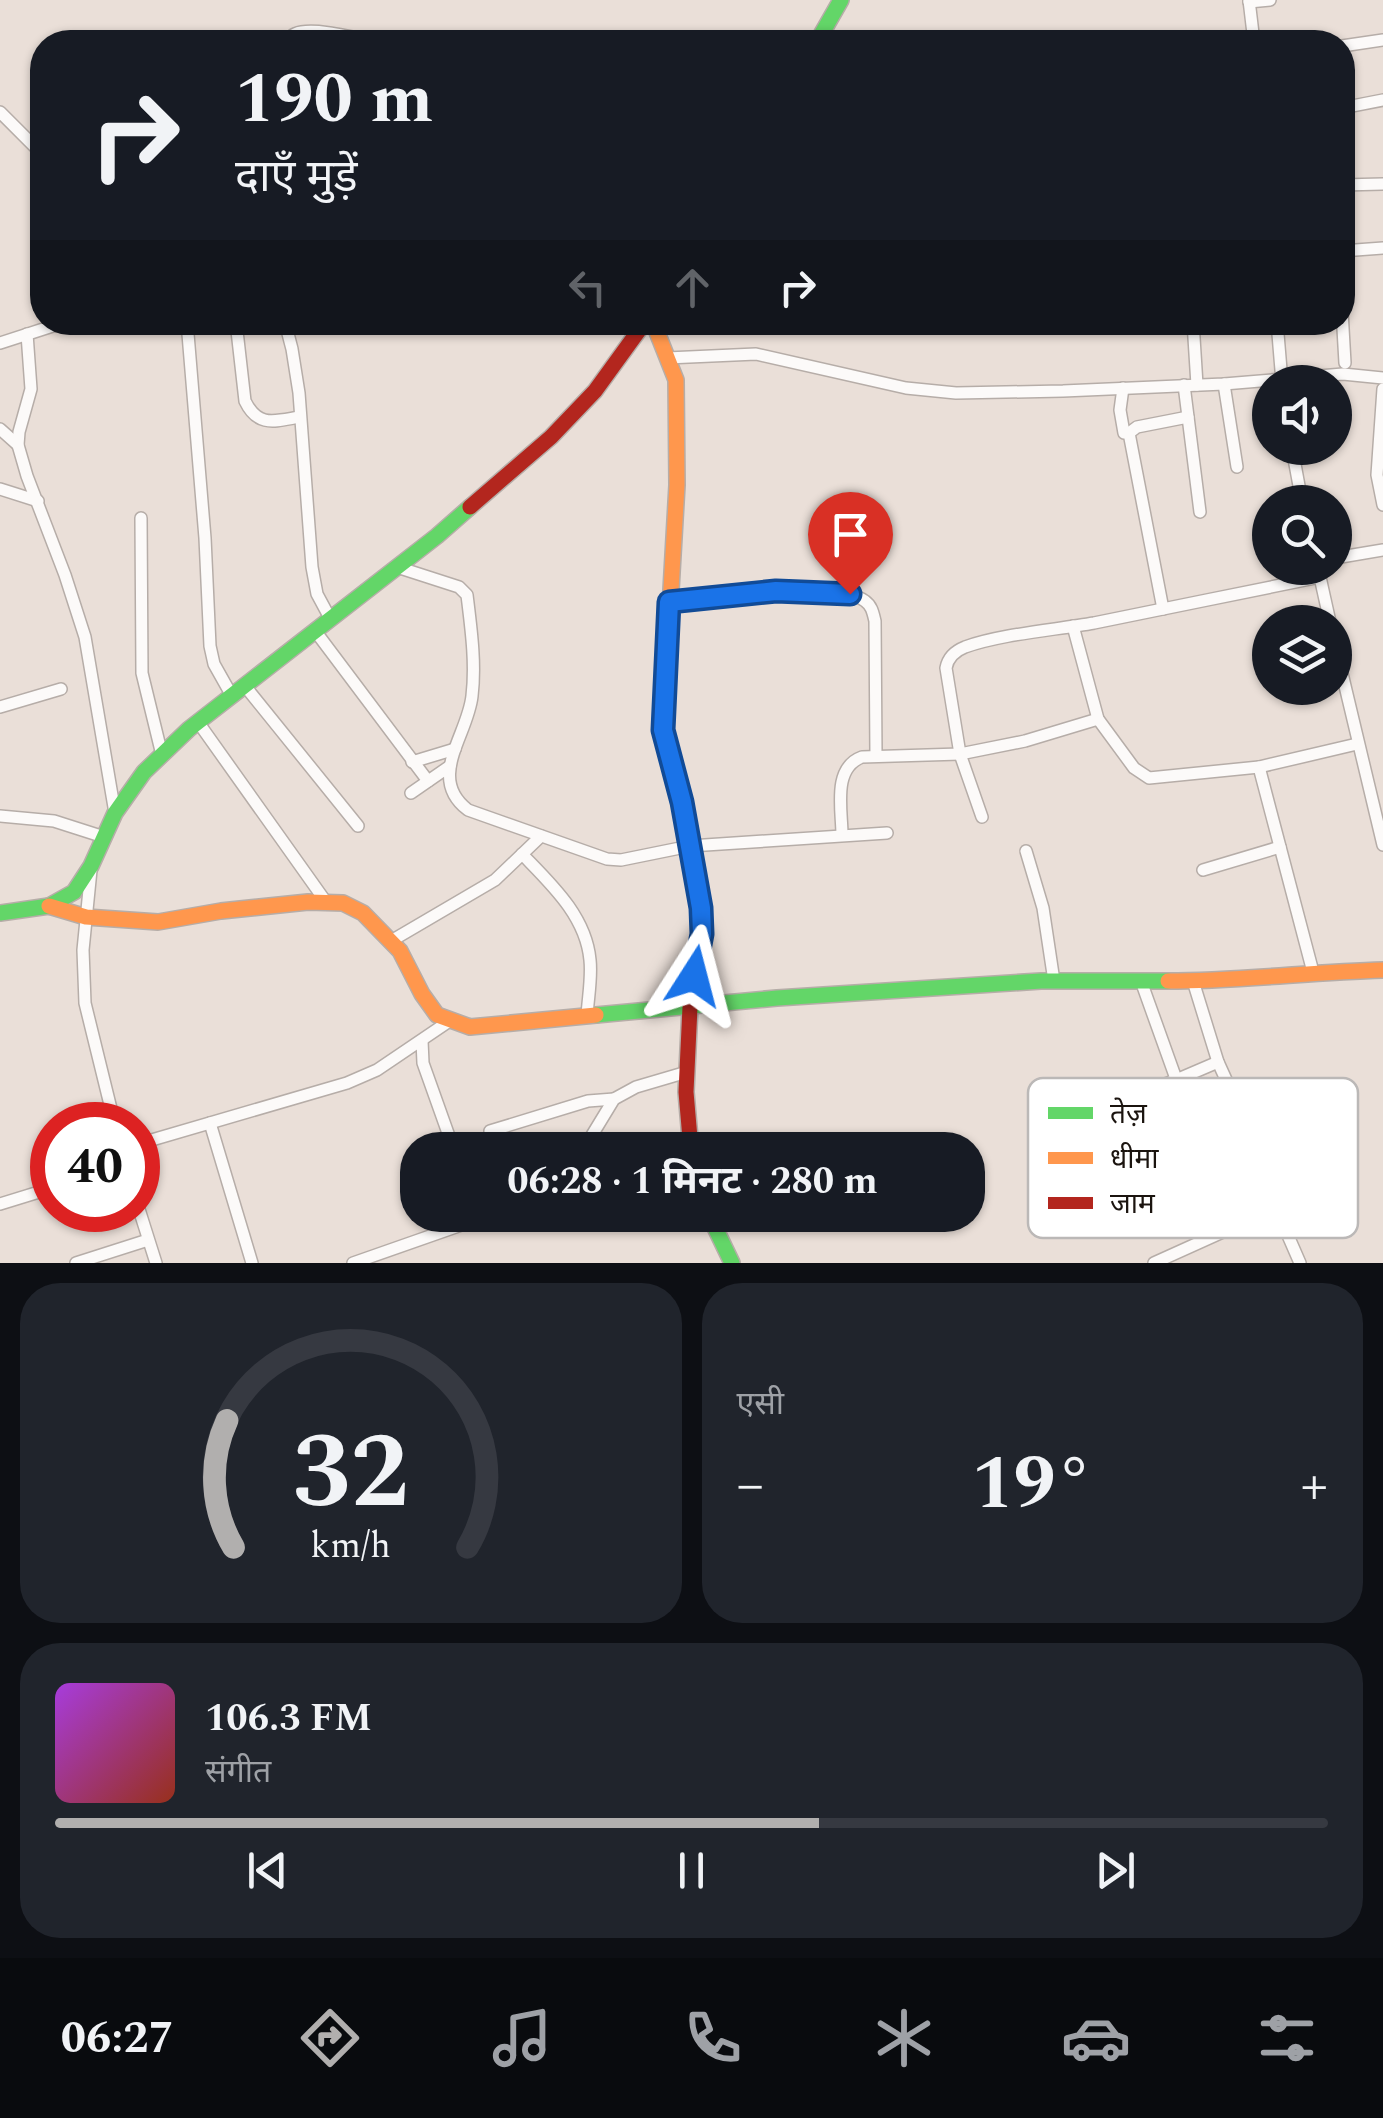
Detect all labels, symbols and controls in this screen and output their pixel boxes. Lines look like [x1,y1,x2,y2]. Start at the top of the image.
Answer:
text: 190 m [235,47,433,153]
icon: right [70,70,200,200]
text: दाएँ मुड़ें [235,143,358,212]
icon: left [560,260,615,315]
icon: ahead [665,260,720,315]
icon: right [770,260,825,315]
map controls [1252,365,1352,705]
button: sound [1252,365,1352,465]
button: search [1252,485,1352,585]
pin [808,492,893,595]
icon: arrive [823,507,878,562]
button: layers [1252,605,1352,705]
position arrow [642,924,746,1028]
legend [1028,1078,1358,1238]
text: तेज़ [1110,1093,1148,1136]
speed limit sign: 40 [30,1102,160,1232]
text: धीमा [1110,1138,1159,1181]
text: 06:28 · 1 मिनट · 280 m [507,1153,878,1211]
text: जाम [1110,1183,1156,1226]
text: एसी [737,1380,784,1429]
text: 32 [292,1395,409,1553]
text: 19° [971,1428,1093,1542]
text: − [737,1444,764,1527]
text: + [1300,1444,1328,1527]
text: km/h [311,1519,391,1574]
text: 106.3 FM [205,1690,372,1748]
text: संगीत [205,1748,271,1797]
icon: previous [240,1843,295,1898]
icon: pause [664,1843,719,1898]
icon: next [1088,1843,1143,1898]
icon: directions [295,2003,365,2073]
icon: music [487,2003,557,2073]
icon: phone [678,2003,748,2073]
icon: climate [869,2003,939,2073]
icon: car [1061,2003,1131,2073]
icon: filters [1252,2003,1322,2073]
text: 06:27 [61,2004,174,2073]

